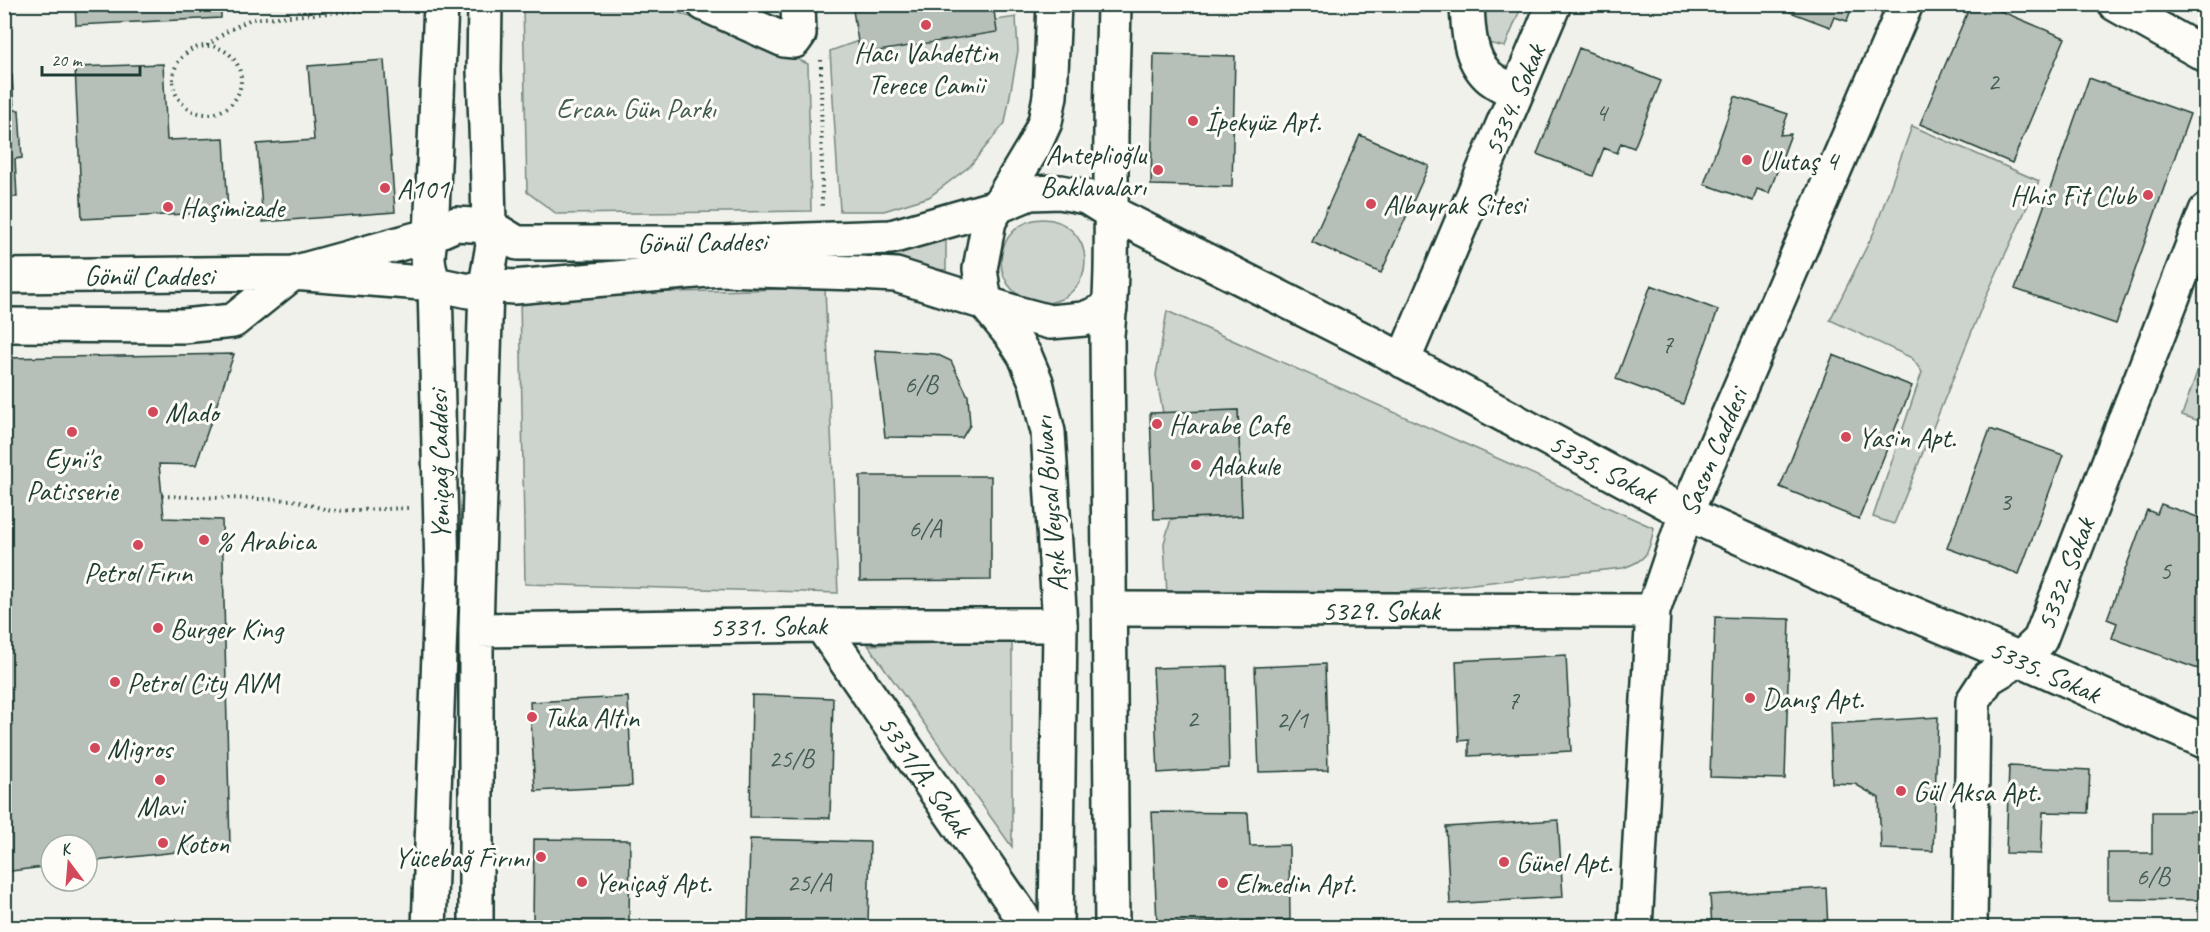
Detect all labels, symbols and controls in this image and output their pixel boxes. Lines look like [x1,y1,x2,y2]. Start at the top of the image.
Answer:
marker: Hacı Vahdettin Terece Camii [919,18,933,32]
place label: Hacı Vahdettin Terece Camii [854,35,998,102]
street label: 5334. Sokak [1475,37,1554,161]
scale bar [42,39,140,77]
text: 20 m [51,49,84,71]
house number: 2 [1987,65,2001,98]
park label: Ercan Gün Parkı [556,91,717,126]
house number: 4 [1595,96,1609,129]
place label: İpekyüz Apt. [1205,104,1322,139]
marker: İpekyüz Apt. [1186,114,1200,128]
place label: Anteplioğlu Baklavaları [1040,137,1148,204]
place label: Ulutaş 4 [1759,143,1840,178]
marker: Ulutaş 4 [1740,153,1754,167]
marker: Anteplioğlu Baklavaları [1151,163,1165,177]
place label: A101 [397,171,450,206]
place label: Hhis Fit Club [2010,178,2138,213]
marker: A101 [378,181,392,195]
place label: Albayrak Sitesi [1383,187,1530,222]
marker: Hhis Fit Club [2141,188,2155,202]
place label: Haşimizade [180,190,286,225]
marker: Albayrak Sitesi [1364,197,1378,211]
marker: Haşimizade [161,200,175,214]
street label: Gönül Caddesi [637,223,771,261]
street label: Gönül Caddesi [84,258,217,293]
house number: 7 [1661,328,1674,361]
house number: 6/B [904,368,939,401]
street label: Sason Caddesi [1670,379,1757,521]
street label: Yeniçağ Caddesi [420,386,458,540]
place label: Mado [165,395,221,430]
marker: Mado [146,405,160,419]
place label: Harabe Cafe [1169,407,1291,442]
street label: Aşık Veysal Bulvarı [1025,413,1075,593]
marker: Harabe Cafe [1150,417,1164,431]
place label: Yasin Apt. [1858,420,1956,455]
marker: Eyni's Patisserie [65,425,79,439]
street label: 5335. Sokak [1543,425,1665,512]
marker: Yasin Apt. [1839,430,1853,444]
place label: Eyni's Patisserie [26,441,120,508]
place label: Adakule [1208,448,1282,483]
marker: Adakule [1189,458,1203,472]
house number: 3 [1999,485,2013,518]
street label: 5332. Sokak [2028,511,2103,635]
house number: 6/A [908,512,944,545]
place label: % Arabica [216,523,317,558]
marker: % Arabica [197,533,211,547]
marker: Petrol Fırın [131,538,145,552]
house number: 5 [2159,554,2172,587]
place label: Petrol Fırın [84,555,193,590]
street label: 5329. Sokak [1322,593,1442,628]
street label: 5331. Sokak [709,607,829,645]
place label: Burger King [170,611,285,646]
marker: Burger King [151,621,165,635]
street label: 5335. Sokak [1984,631,2107,712]
place label: Petrol City AVM [127,665,281,700]
marker: Petrol City AVM [108,675,122,689]
place label: Danış Apt. [1762,681,1864,716]
house number: 7 [1507,684,1520,717]
marker: Danış Apt. [1743,691,1757,705]
place label: Tuka Altın [544,700,640,735]
house number: 2 [1186,702,1200,735]
house number: 2/1 [1276,703,1309,736]
street label: 5331/A. Sokak [870,708,981,845]
marker: Tuka Altın [525,710,539,724]
place label: Migros [107,731,175,766]
marker: Migros [88,741,102,755]
house number: 25/B [768,742,815,775]
marker: Mavi [153,773,167,787]
place label: Gül Aksa Apt. [1913,774,2041,809]
marker: Gül Aksa Apt. [1894,784,1908,798]
place label: Mavi [137,789,187,824]
place label: Koton [175,826,230,861]
north arrow [39,833,99,893]
marker: Koton [156,836,170,850]
text: K [58,838,76,860]
place label: Yücebağ Fırını [394,840,531,875]
place label: Günel Apt. [1516,845,1613,880]
marker: Yücebağ Fırını [534,850,548,864]
marker: Günel Apt. [1497,855,1511,869]
house number: 6/B [2136,860,2171,893]
place label: Yeniçağ Apt. [594,865,712,900]
house number: 25/A [786,866,833,899]
place label: Elmedin Apt. [1235,866,1356,901]
marker: Yeniçağ Apt. [575,875,589,889]
marker: Elmedin Apt. [1216,876,1230,890]

